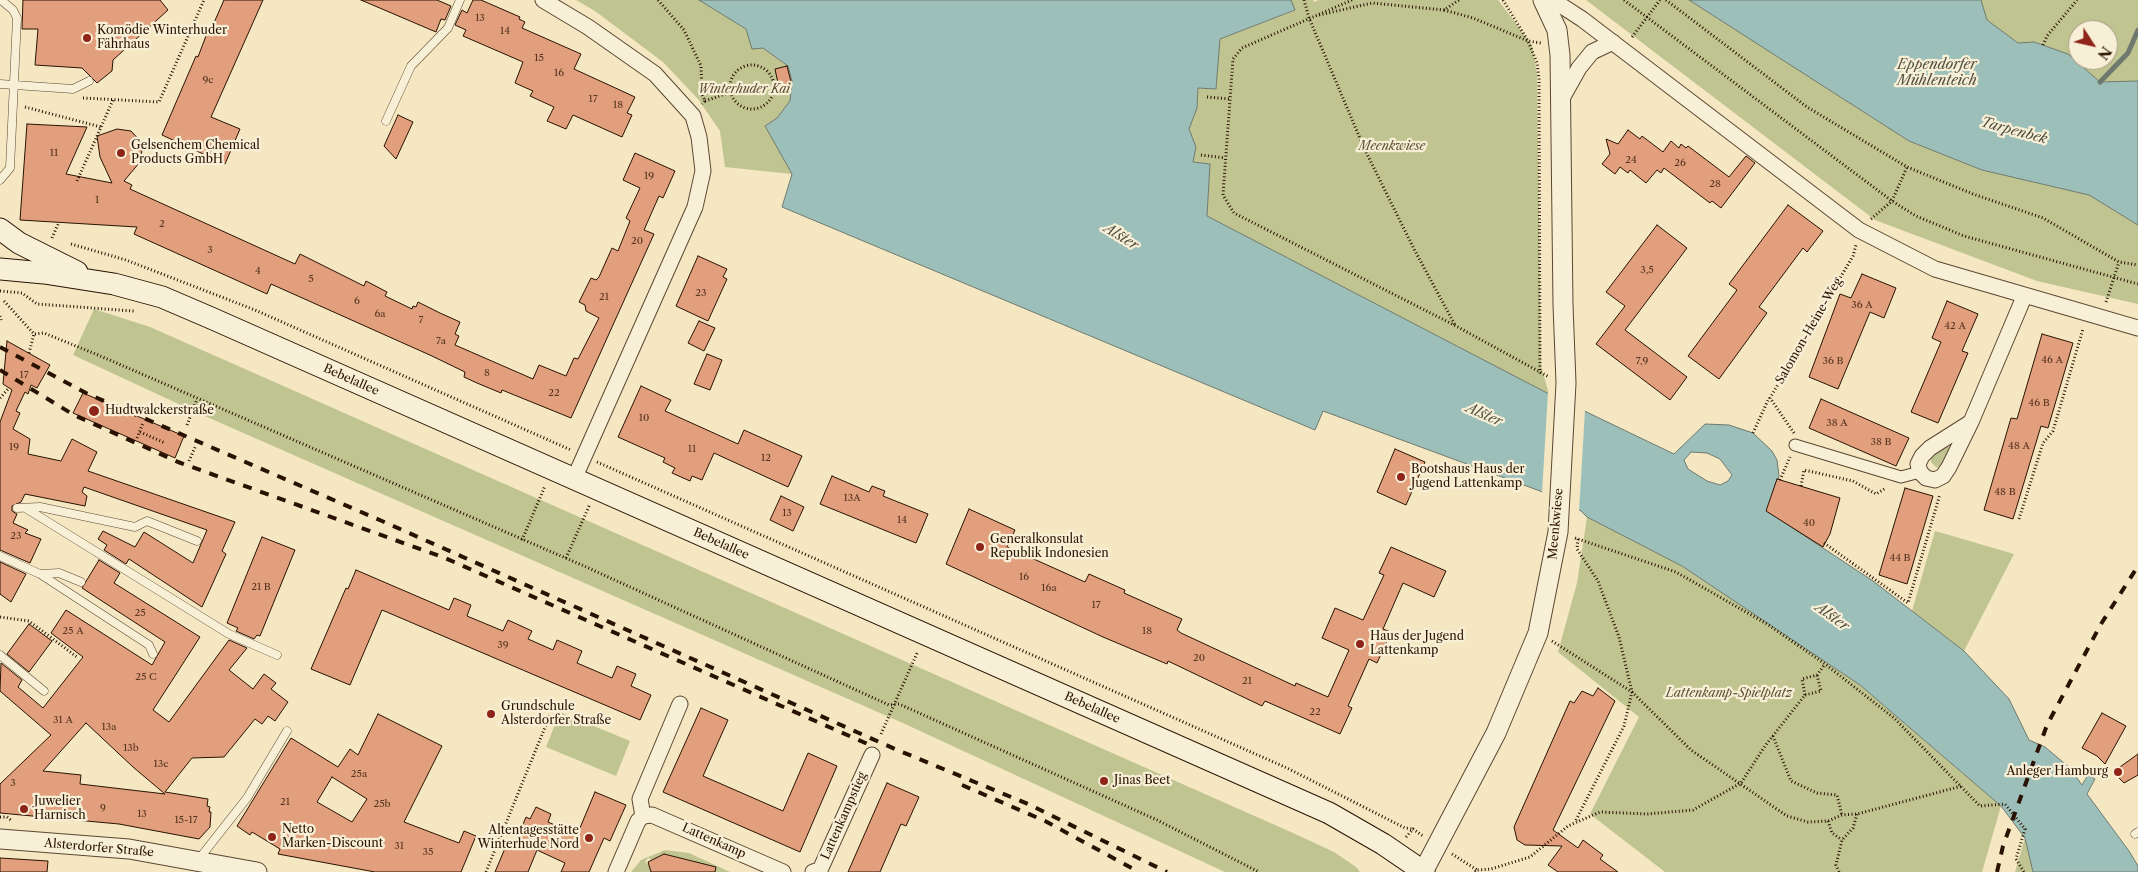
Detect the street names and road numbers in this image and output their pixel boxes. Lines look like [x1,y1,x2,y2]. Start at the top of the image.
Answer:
street label: Salomon-Heine-Weg [1773,275,1845,387]
street label: Bebelallee [321,361,381,399]
street label: Meenkwiese [1546,488,1566,560]
street label: Bebelallee [691,525,751,563]
street label: Bebelallee [1062,689,1122,727]
street label: Lattenkampstieg [818,770,870,862]
street label: Lattenkamp [680,820,748,862]
street label: Alsterdorfer Straße [44,836,154,860]

